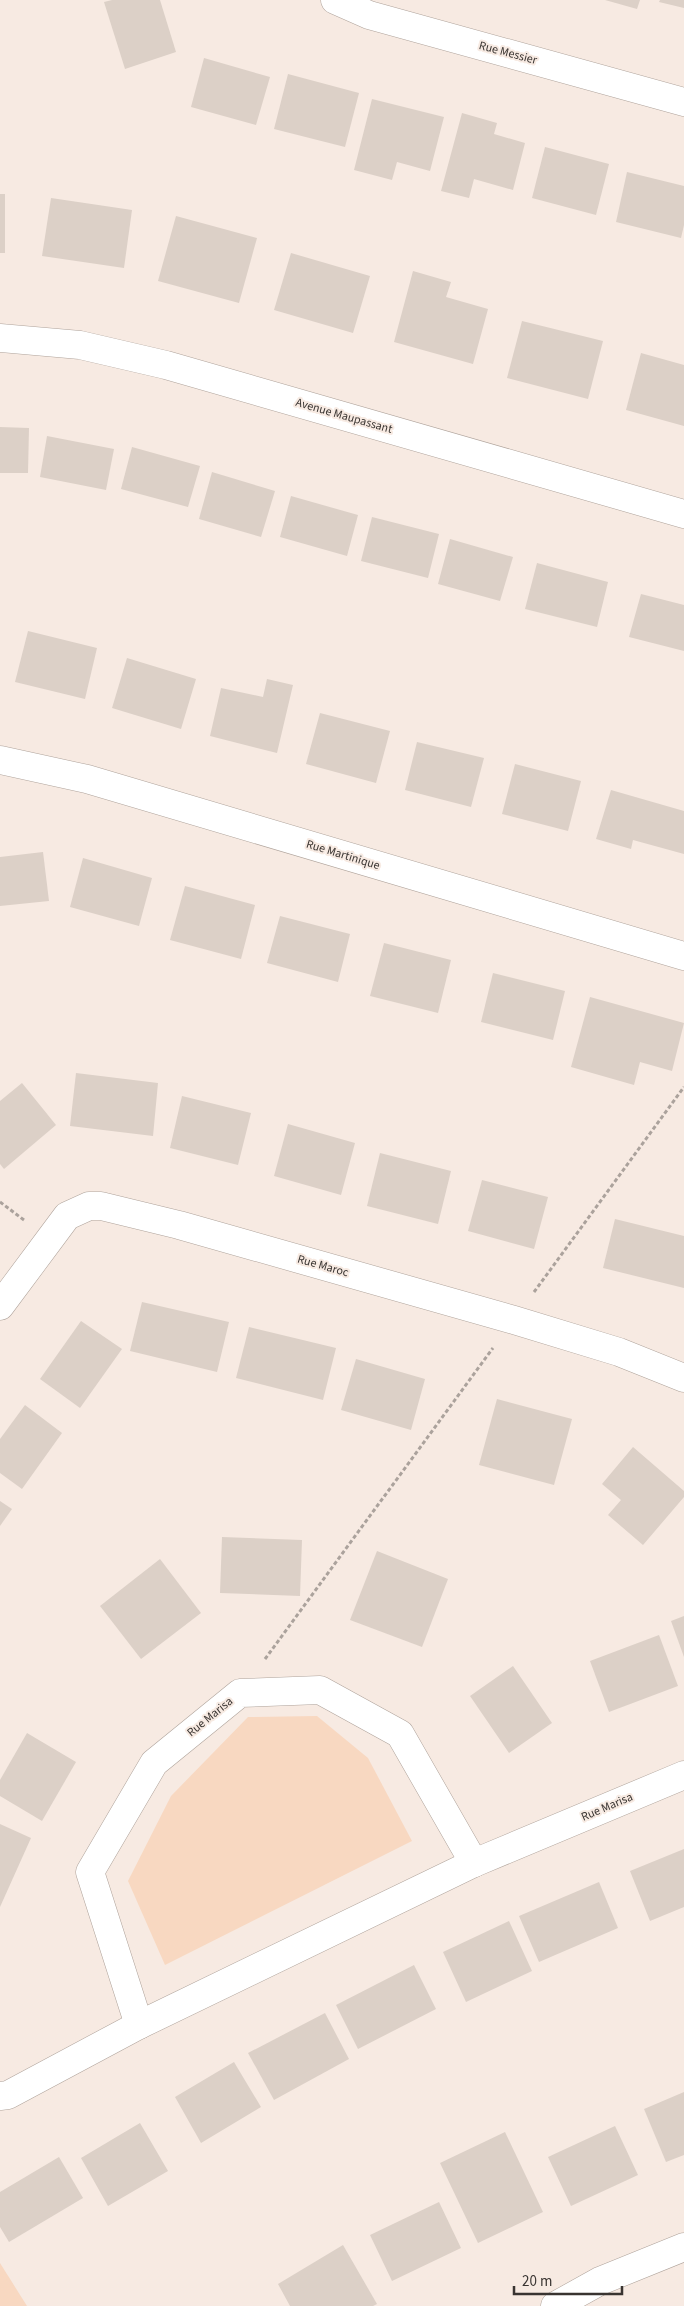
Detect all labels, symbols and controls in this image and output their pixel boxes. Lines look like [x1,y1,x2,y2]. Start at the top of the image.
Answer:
street label: Rue Messier [477,37,540,69]
street label: Avenue Maupassant [294,394,394,438]
street label: Rue Martinique [304,836,382,874]
street label: Rue Maroc [295,1251,351,1282]
street label: Rue Marisa [183,1693,237,1741]
street label: Rue Marisa [579,1788,635,1826]
scale bar [514,2264,622,2296]
text: 20 m [522,2271,552,2292]

